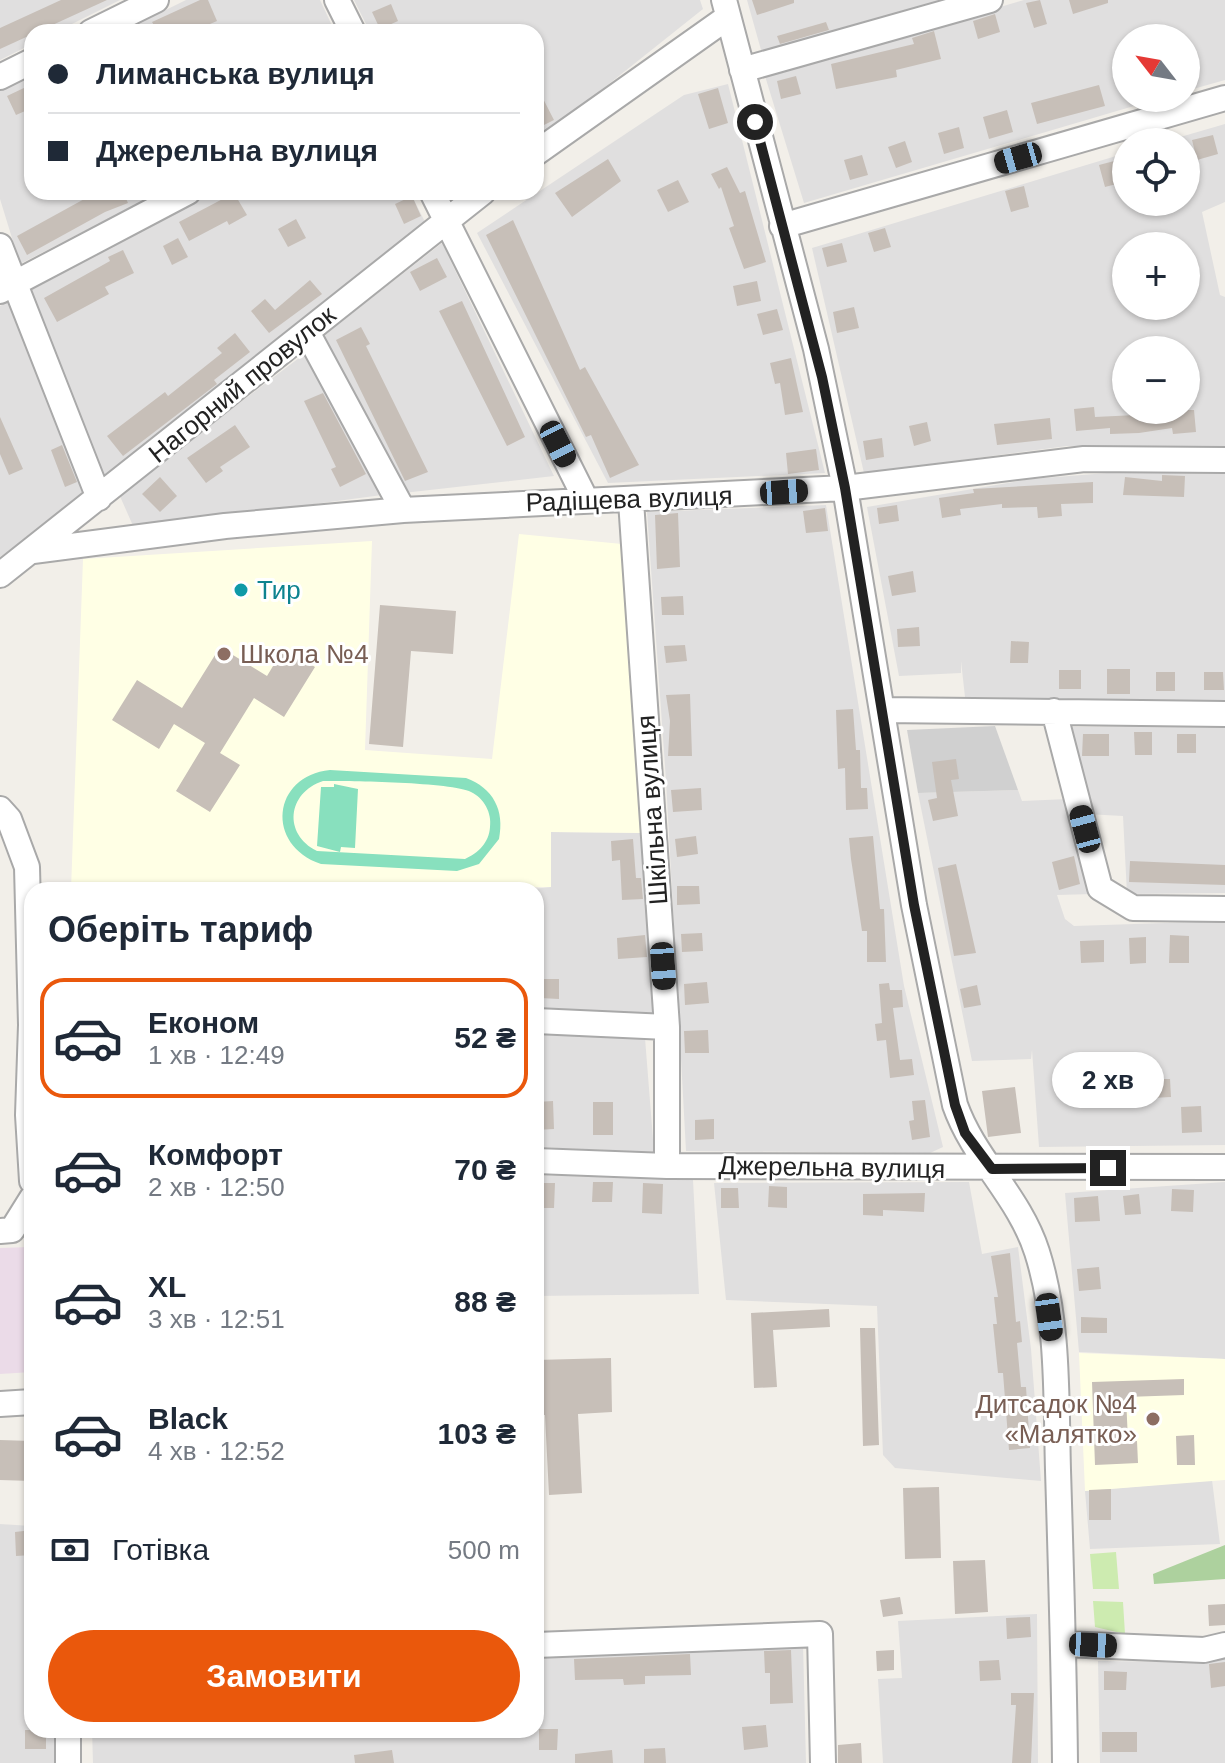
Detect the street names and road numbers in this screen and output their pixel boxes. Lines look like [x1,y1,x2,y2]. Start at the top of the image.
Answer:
street label: Нагорний провулок [143,299,342,469]
street label: Радіщева вулиця [525,480,733,518]
street label: Шкільна вулиця [630,714,674,906]
street label: Джерельна вулиця [718,1150,946,1184]

